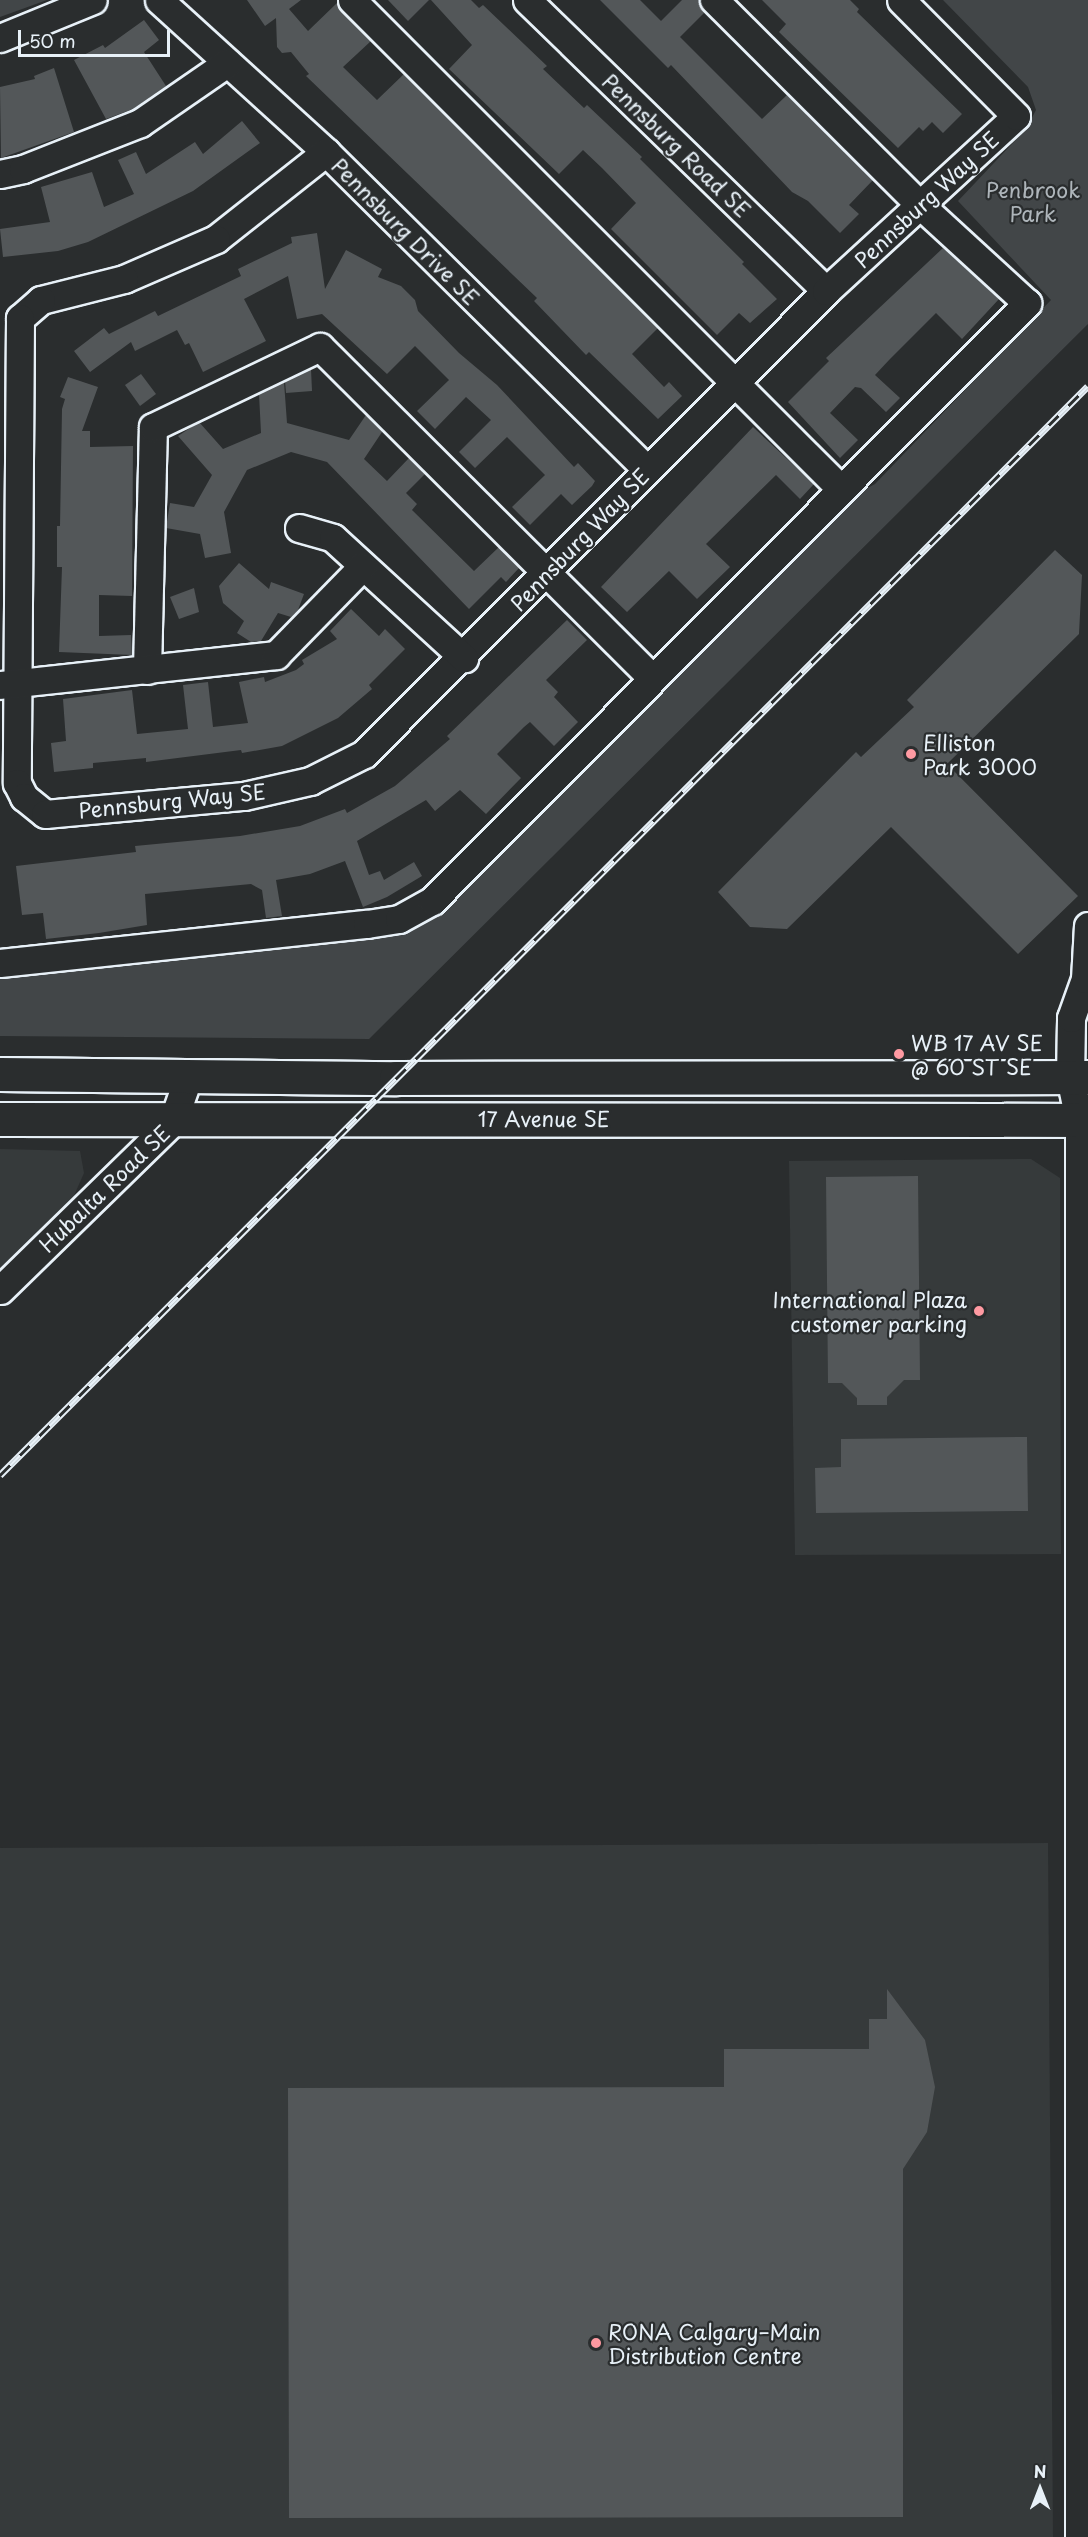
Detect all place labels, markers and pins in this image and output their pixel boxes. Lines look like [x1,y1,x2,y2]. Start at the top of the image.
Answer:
place label: Elliston Park 3000 [923,729,1037,779]
marker: Elliston Park 3000 [904,747,918,761]
place label: WB 17 AV SE @ 60 ST SE [911,1029,1044,1079]
marker: WB 17 AV SE @ 60 ST SE [892,1047,906,1061]
place label: International Plaza customer parking [772,1286,967,1336]
marker: International Plaza customer parking [972,1304,986,1318]
place label: RONA Calgary–Main Distribution Centre [608,2318,820,2368]
marker: RONA Calgary–Main Distribution Centre [589,2336,603,2350]

